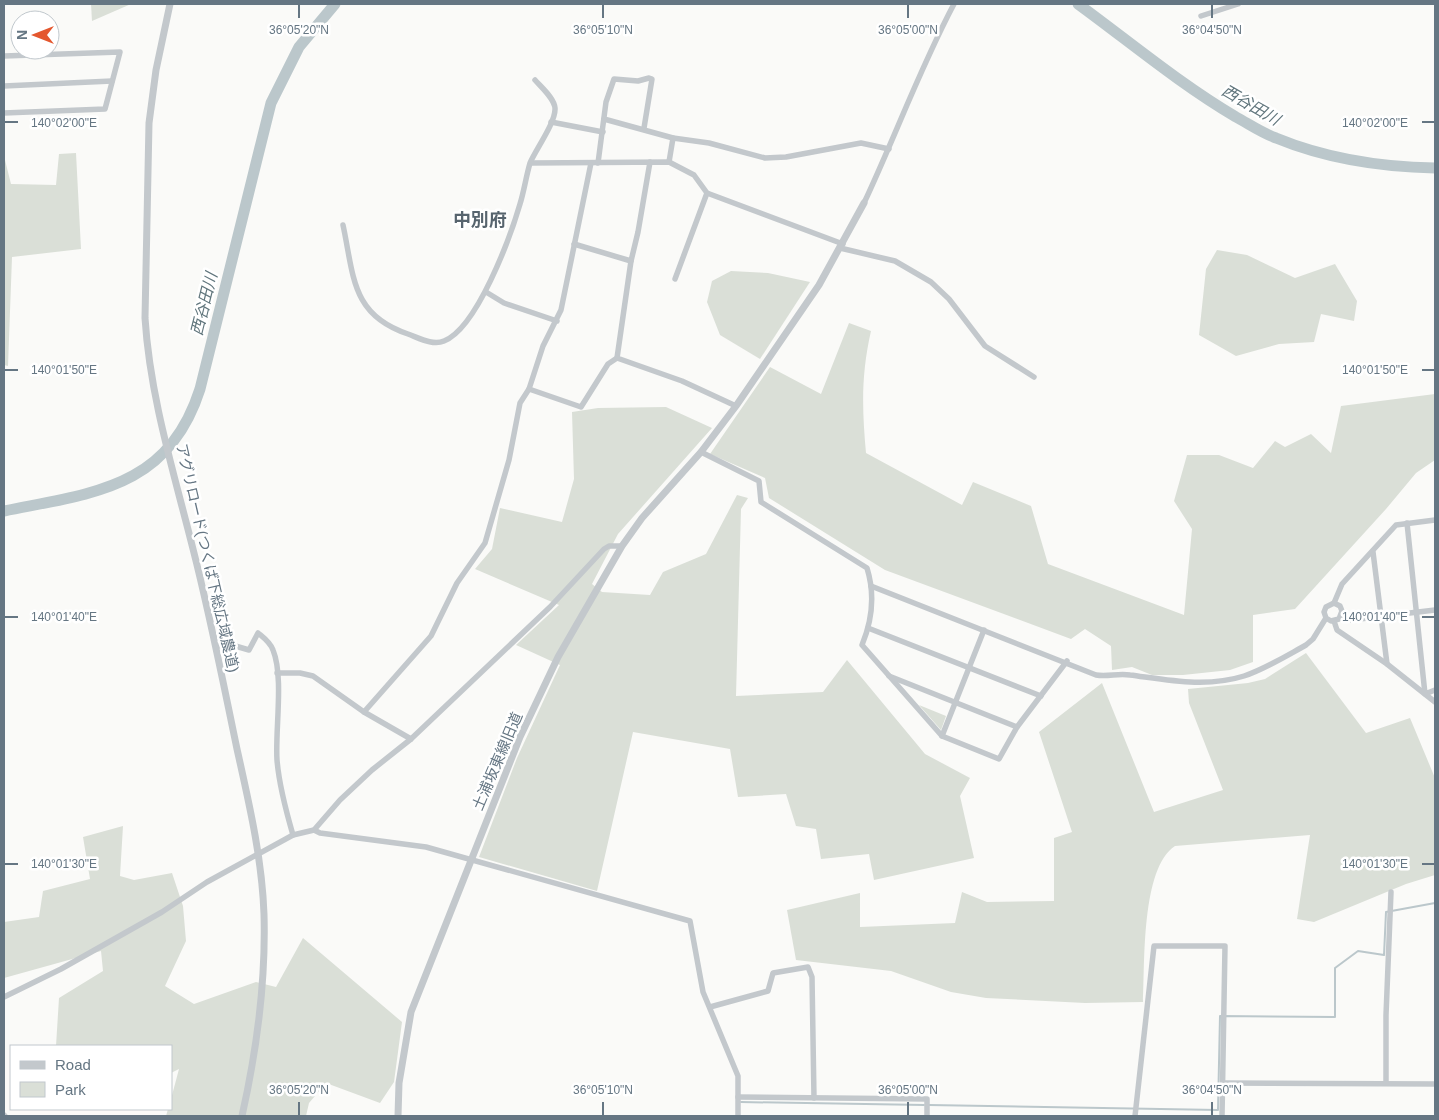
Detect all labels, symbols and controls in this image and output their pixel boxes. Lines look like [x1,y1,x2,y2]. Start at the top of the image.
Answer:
north arrow [10,10,60,60]
text: 36°05'20"N [269,23,329,37]
text: 36°05'10"N [573,23,633,37]
text: 36°05'00"N [878,23,938,37]
text: 36°04'50"N [1182,23,1242,37]
text: N [14,30,30,40]
water label: 西谷田川 [1219,82,1285,129]
text: 140°02'00"E [31,116,97,130]
text: 140°02'00"E [1342,116,1408,130]
district label: 中別府 [453,210,507,230]
water label: 西谷田川 [188,269,220,337]
text: 140°01'50"E [31,363,97,377]
text: 140°01'50"E [1342,363,1408,377]
street label: アグリロード(つくば下総広域農道) [173,442,243,674]
text: 140°01'40"E [31,610,97,624]
text: 140°01'40"E [1342,610,1408,624]
street label: 土浦坂東線旧道 [469,709,525,813]
text: 140°01'30"E [31,857,97,871]
text: 140°01'30"E [1342,857,1408,871]
legend [10,1045,172,1110]
text: Road [55,1056,91,1073]
text: Park [55,1081,86,1098]
text: 36°05'20"N [269,1083,329,1097]
text: 36°05'10"N [573,1083,633,1097]
text: 36°05'00"N [878,1083,938,1097]
text: 36°04'50"N [1182,1083,1242,1097]

